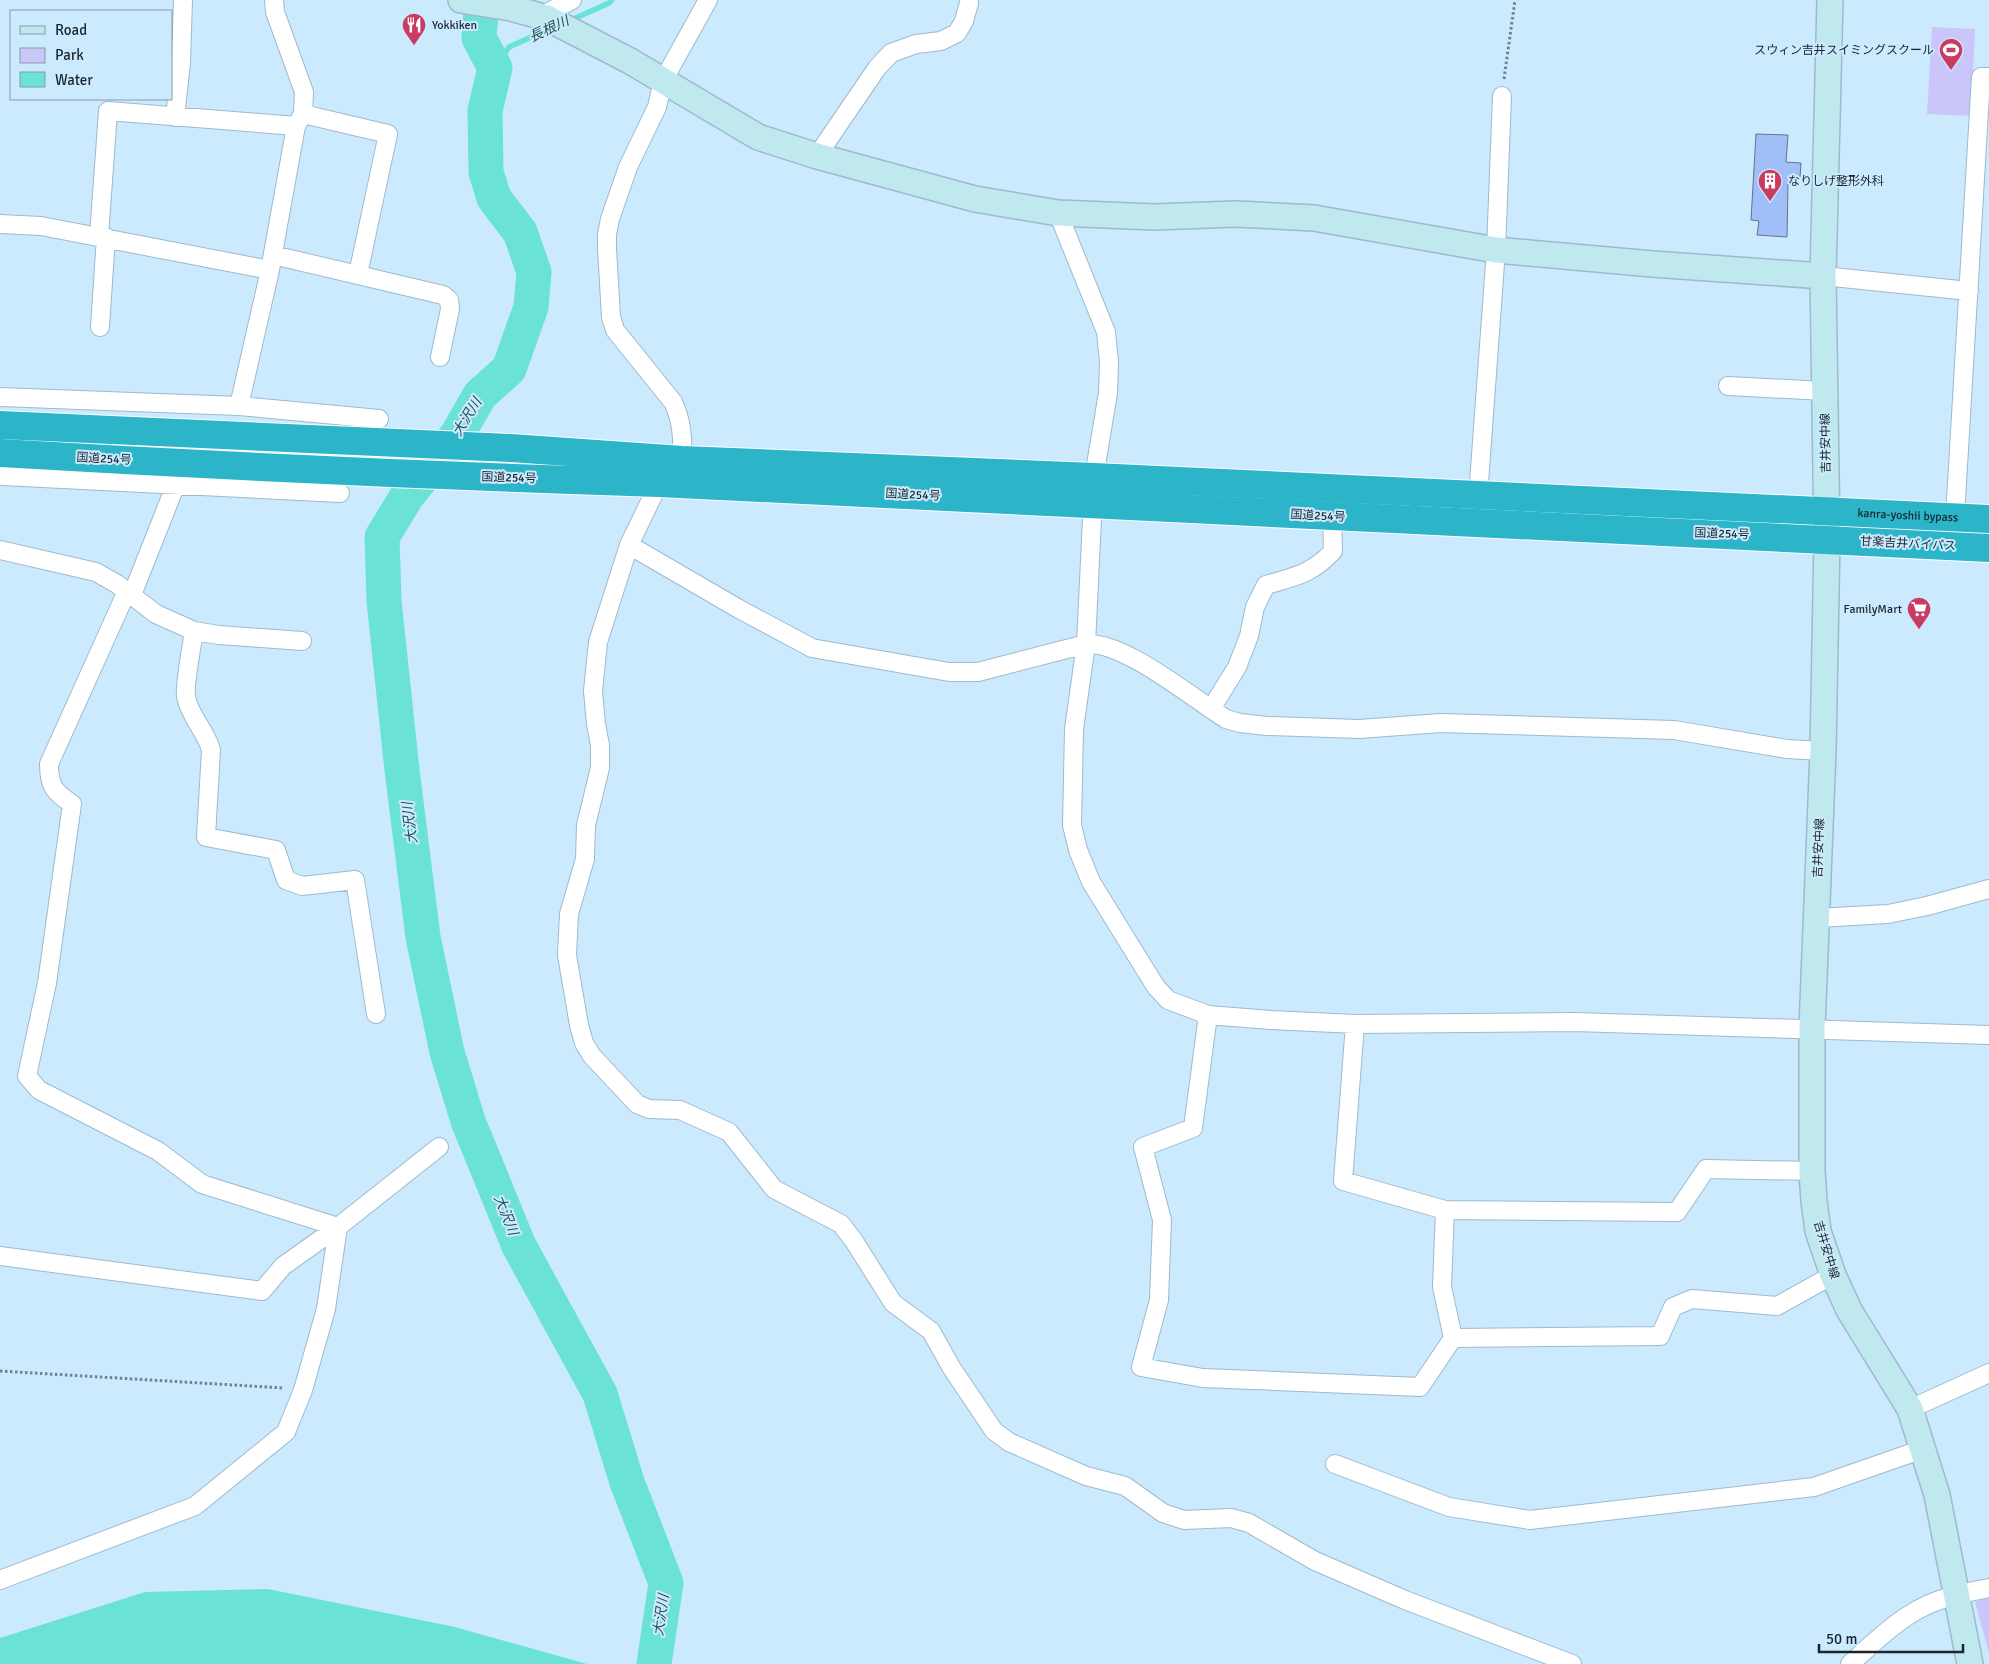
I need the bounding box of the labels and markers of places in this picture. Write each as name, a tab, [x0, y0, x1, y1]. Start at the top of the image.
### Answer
restaurant icon: Yokkiken	[401, 12, 427, 46]
place label: Yokkiken	[432, 18, 477, 33]
sports icon: スウィン吉井スイミングスクール	[1938, 37, 1964, 71]
place label: スウィン吉井スイミングスクール	[1754, 43, 1934, 58]
building icon: なりしげ整形外科	[1757, 168, 1783, 202]
place label: なりしげ整形外科	[1788, 174, 1884, 189]
supermarket icon: FamilyMart	[1906, 596, 1932, 630]
place label: FamilyMart	[1844, 602, 1902, 617]

